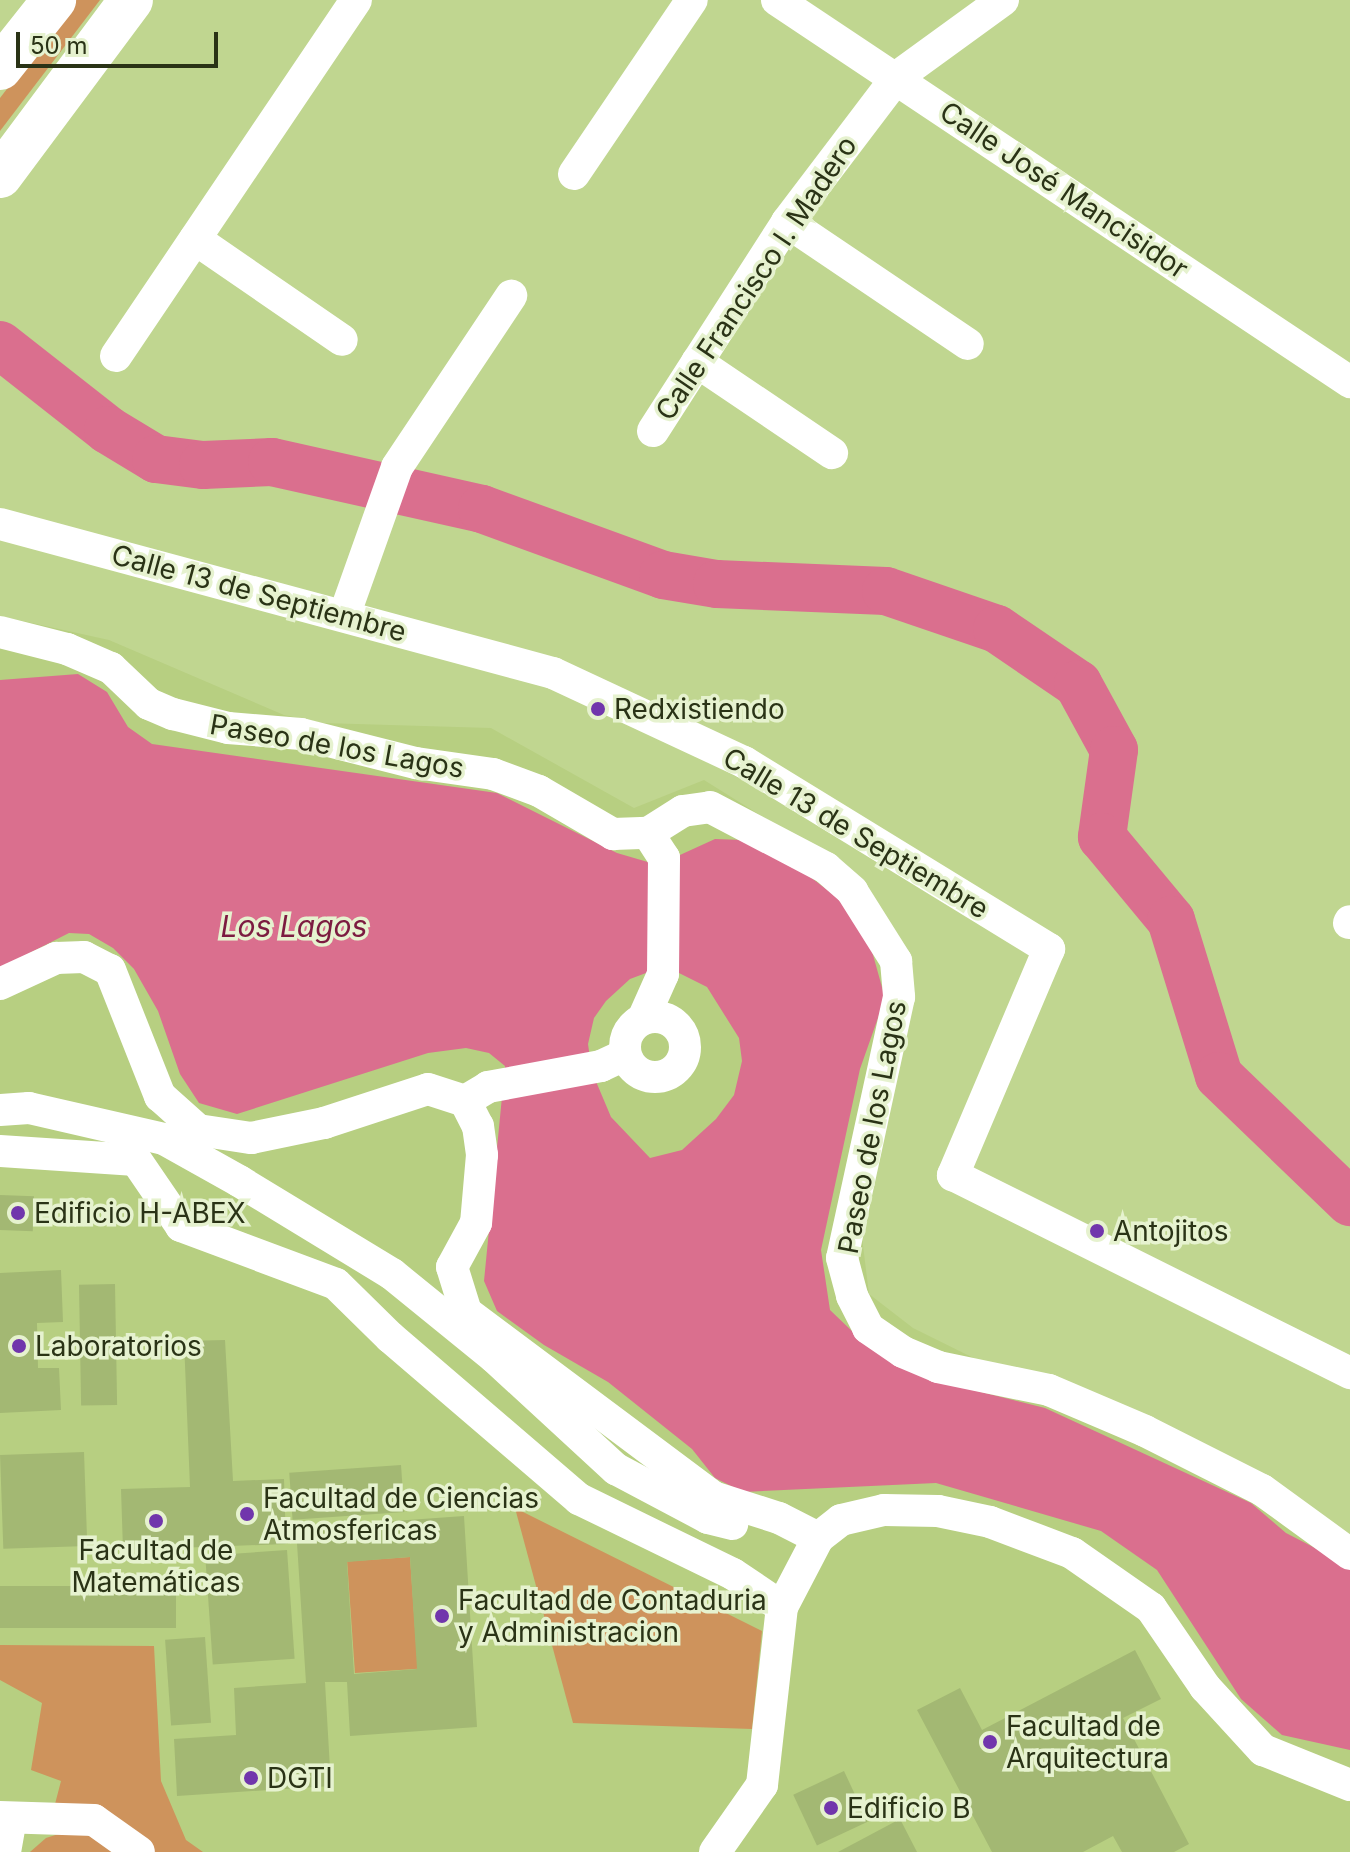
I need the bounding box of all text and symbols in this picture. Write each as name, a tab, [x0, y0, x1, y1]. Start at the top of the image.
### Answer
scale bar	[20, 16, 222, 66]
text: 50 m	[30, 31, 88, 60]
street label: Calle José Mancisidor	[934, 94, 1194, 286]
street label: Calle Francisco I. Madero	[648, 130, 864, 426]
street label: Calle 13 de Septiembre	[108, 537, 410, 649]
place label: Redxistiendo	[614, 692, 785, 726]
marker: Redxistiendo	[589, 700, 607, 718]
street label: Paseo de los Lagos	[207, 707, 467, 785]
street label: Calle 13 de Septiembre	[717, 740, 995, 926]
water label: Los Lagos	[221, 908, 367, 944]
street label: Paseo de los Lagos	[831, 998, 913, 1256]
place label: Edificio H-ABEX	[34, 1196, 246, 1230]
marker: Edificio H-ABEX	[9, 1204, 27, 1222]
place label: Antojitos	[1113, 1214, 1229, 1248]
marker: Antojitos	[1088, 1222, 1106, 1240]
place label: Laboratorios	[35, 1329, 202, 1363]
marker: Laboratorios	[10, 1337, 28, 1355]
place label: Facultad de Ciencias Atmosfericas	[263, 1481, 539, 1547]
marker: Facultad de Ciencias Atmosfericas	[238, 1505, 256, 1523]
marker: Facultad de Matemáticas	[147, 1512, 165, 1530]
place label: Facultad de Matemáticas	[71, 1533, 241, 1599]
place label: Facultad de Contaduria y Administracion	[458, 1583, 767, 1649]
marker: Facultad de Contaduria y Administracion	[433, 1607, 451, 1625]
place label: Facultad de Arquitectura	[1006, 1709, 1169, 1775]
marker: Facultad de Arquitectura	[981, 1733, 999, 1751]
place label: DGTI	[267, 1761, 333, 1795]
marker: DGTI	[242, 1769, 260, 1787]
place label: Edificio B	[847, 1791, 971, 1825]
marker: Edificio B	[822, 1799, 840, 1817]

